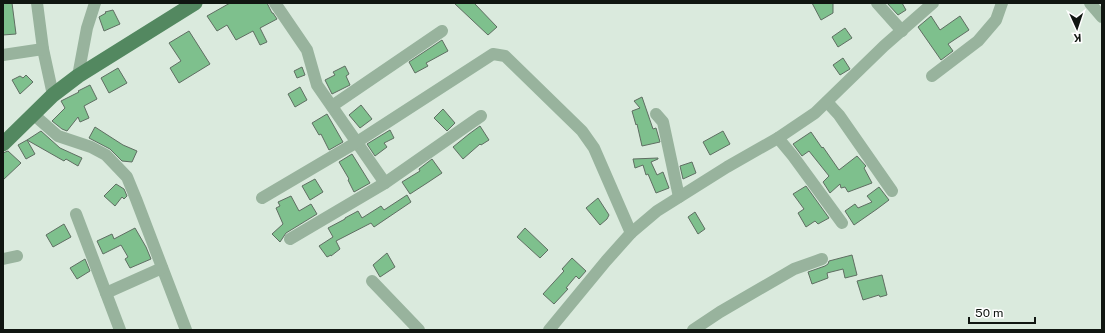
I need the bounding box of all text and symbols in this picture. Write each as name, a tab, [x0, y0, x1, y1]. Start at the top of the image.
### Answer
north arrow	[1057, 8, 1097, 48]
text: K	[1073, 32, 1082, 44]
scale bar	[969, 299, 1035, 325]
text: 50 m	[975, 306, 1003, 320]

